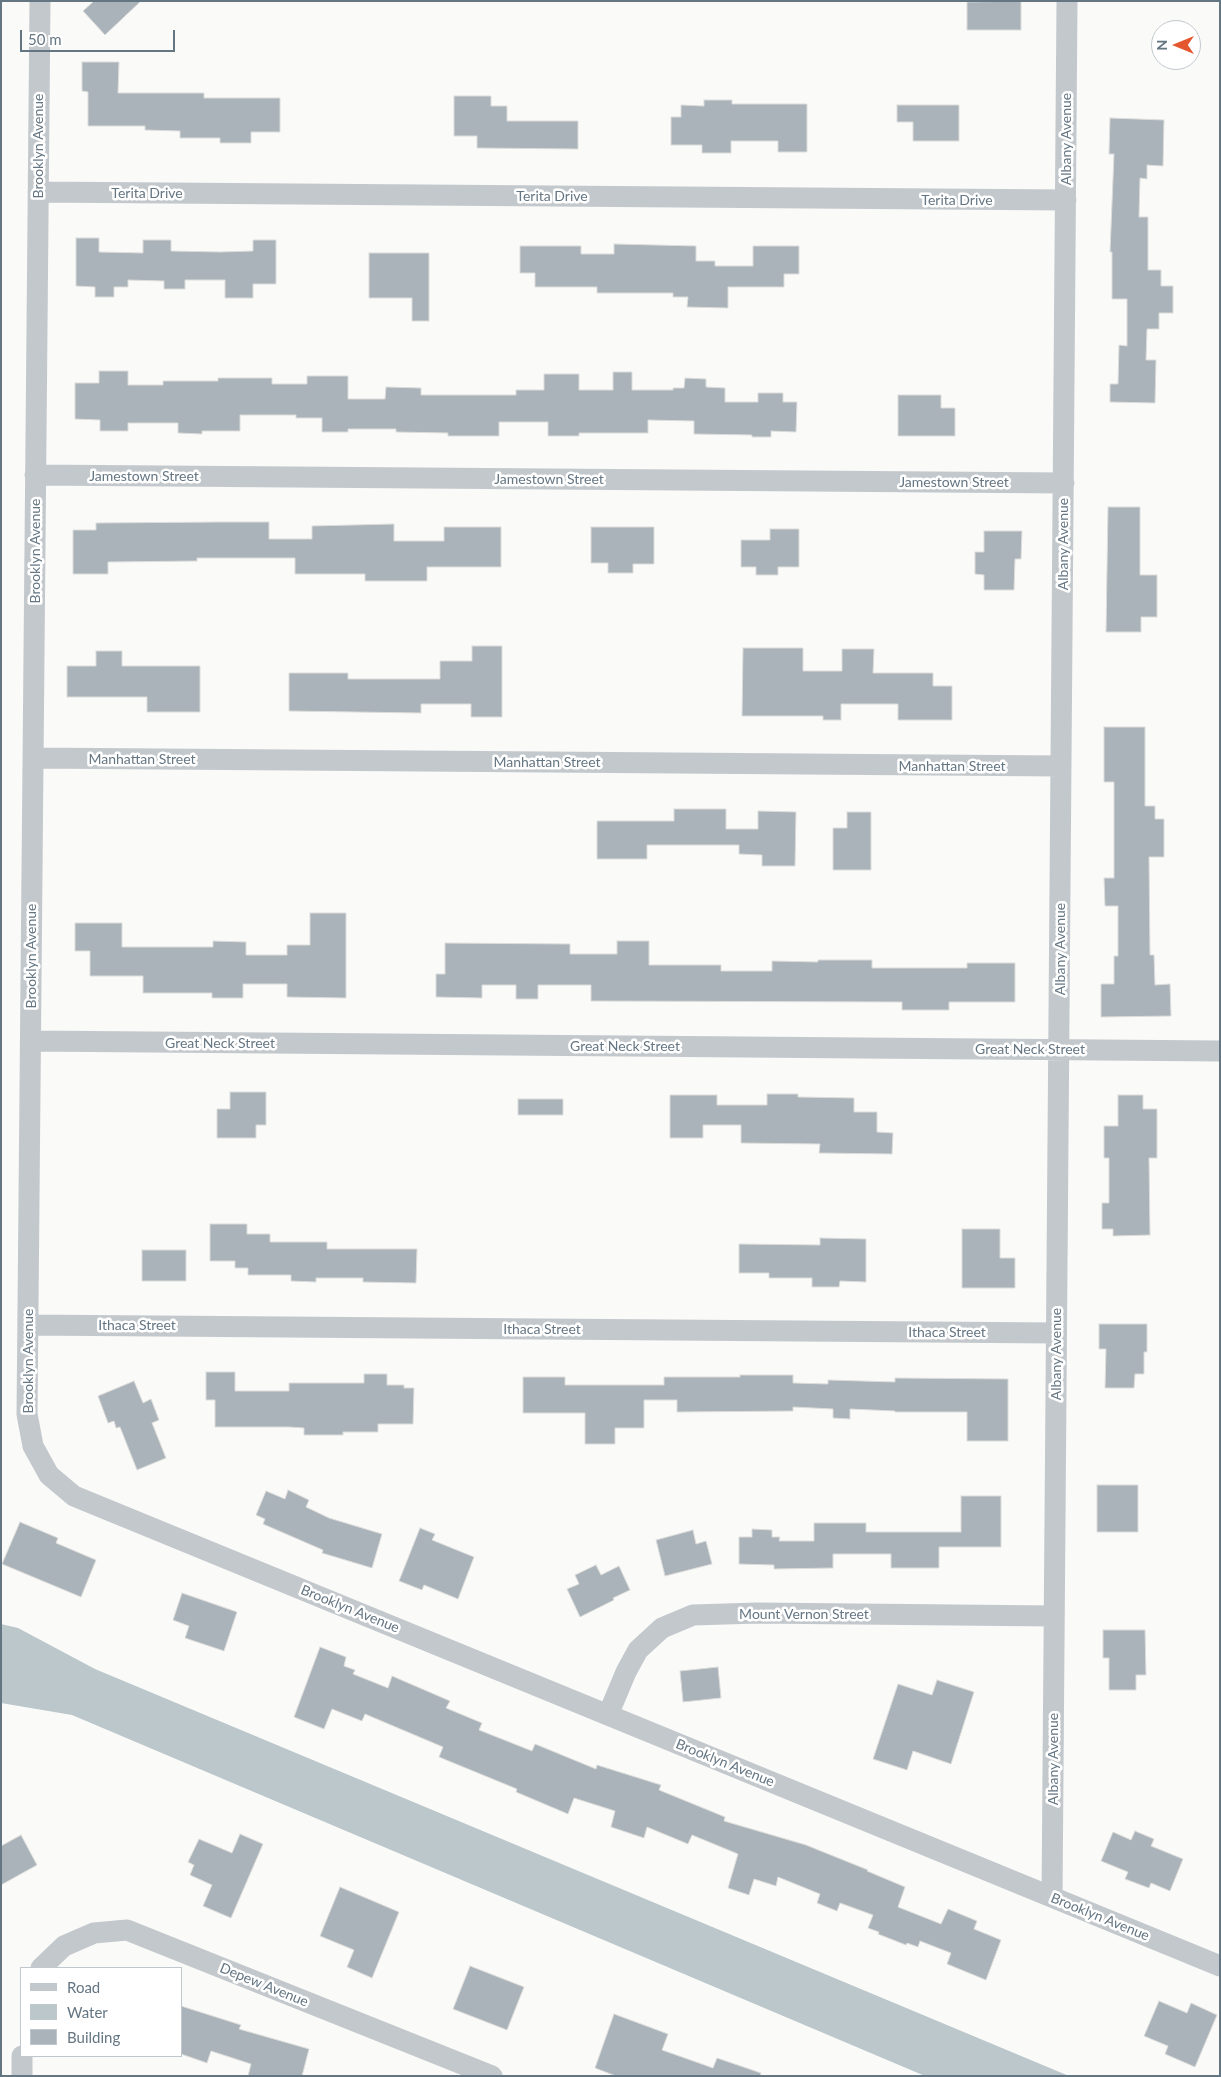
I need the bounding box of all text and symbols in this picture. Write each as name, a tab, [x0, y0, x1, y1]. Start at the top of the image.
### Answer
scale bar	[22, 20, 178, 52]
north arrow	[1151, 20, 1201, 70]
text: 50 m	[28, 30, 62, 48]
text: N	[1153, 40, 1170, 50]
street label: Albany Avenue	[1058, 93, 1074, 185]
street label: Brooklyn Avenue	[30, 94, 46, 198]
street label: Terita Drive	[111, 185, 183, 201]
street label: Terita Drive	[516, 188, 588, 204]
street label: Terita Drive	[921, 192, 993, 208]
street label: Jamestown Street	[89, 468, 199, 484]
street label: Jamestown Street	[494, 471, 604, 487]
street label: Jamestown Street	[899, 474, 1009, 490]
street label: Albany Avenue	[1055, 498, 1071, 590]
street label: Brooklyn Avenue	[27, 499, 43, 603]
street label: Manhattan Street	[88, 751, 196, 767]
street label: Manhattan Street	[493, 754, 601, 770]
street label: Manhattan Street	[898, 758, 1006, 774]
street label: Albany Avenue	[1052, 903, 1068, 995]
street label: Brooklyn Avenue	[23, 904, 39, 1008]
street label: Great Neck Street	[165, 1035, 275, 1051]
street label: Great Neck Street	[570, 1038, 680, 1054]
street label: Great Neck Street	[975, 1041, 1085, 1057]
street label: Albany Avenue	[1048, 1308, 1064, 1400]
street label: Brooklyn Avenue	[20, 1309, 36, 1413]
street label: Ithaca Street	[98, 1317, 176, 1333]
street label: Ithaca Street	[503, 1321, 581, 1337]
street label: Ithaca Street	[908, 1324, 986, 1340]
street label: Brooklyn Avenue	[298, 1582, 402, 1636]
street label: Mount Vernon Street	[739, 1606, 869, 1622]
street label: Albany Avenue	[1045, 1713, 1061, 1805]
street label: Brooklyn Avenue	[673, 1736, 777, 1790]
street label: Brooklyn Avenue	[1048, 1890, 1152, 1944]
street label: Depew Avenue	[217, 1960, 311, 2010]
legend	[20, 1967, 182, 2057]
text: Road	[67, 1978, 100, 1996]
text: Water	[67, 2003, 108, 2021]
text: Building	[67, 2028, 120, 2046]

